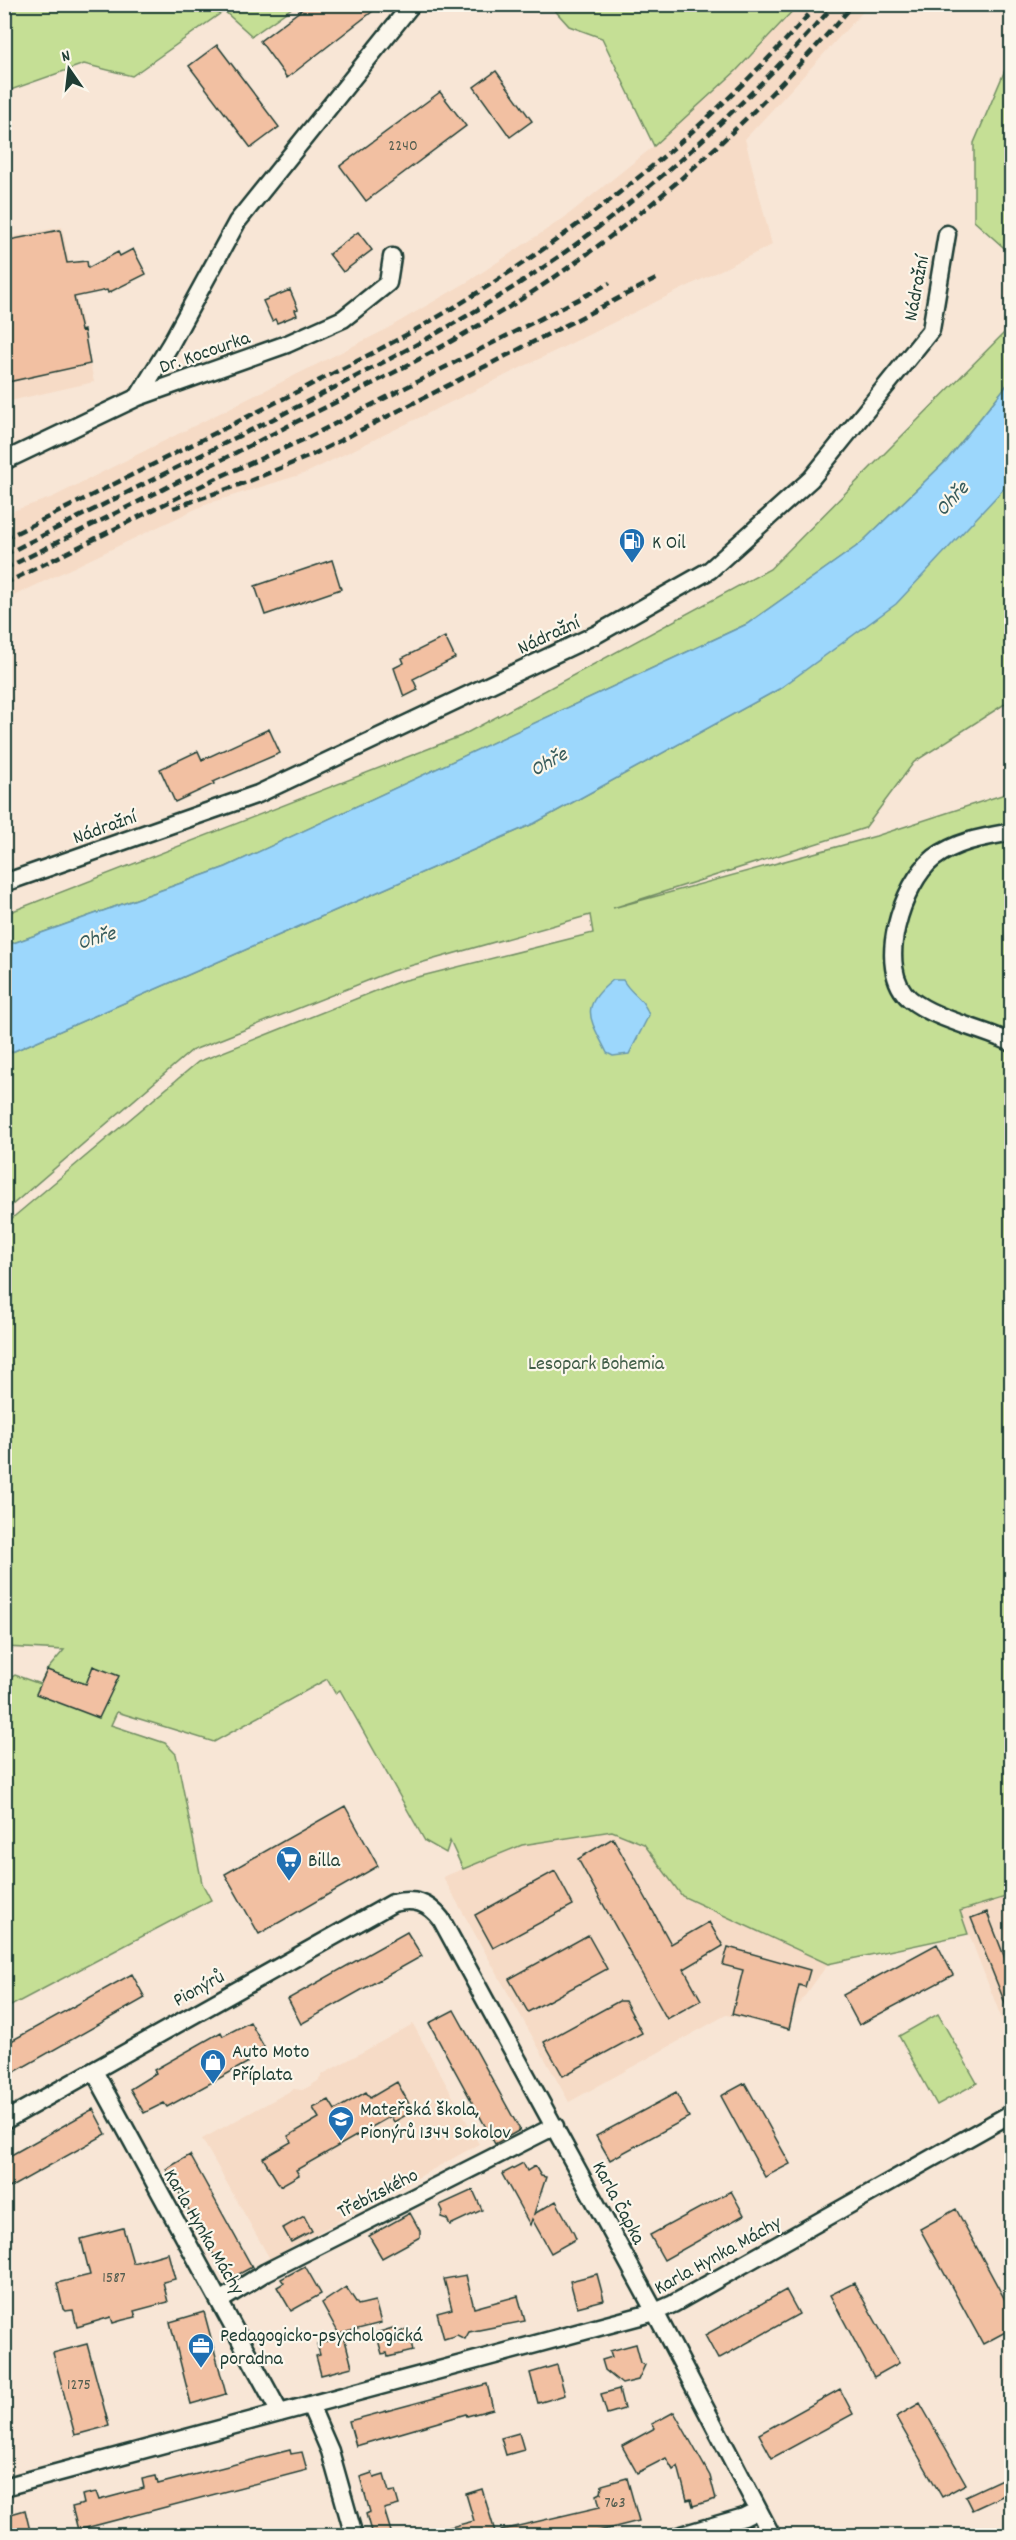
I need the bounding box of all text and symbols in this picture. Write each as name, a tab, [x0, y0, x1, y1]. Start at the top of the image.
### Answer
north arrow	[39, 39, 99, 99]
text: N	[59, 45, 73, 69]
house number: 2240	[388, 135, 418, 158]
street label: Nádražní	[898, 252, 938, 324]
street label: Dr. Kocourka	[156, 325, 255, 382]
water label: Ohře	[929, 474, 979, 524]
fuel station icon: K Oil	[617, 526, 647, 564]
place label: K Oil	[652, 530, 686, 558]
street label: Nádražní	[513, 610, 586, 663]
water label: Ohře	[525, 740, 575, 786]
street label: Nádražní	[69, 804, 142, 853]
water label: Ohře	[74, 919, 121, 960]
park label: Lesopark Bohemia	[528, 1351, 665, 1379]
supermarket icon: Billa	[274, 1844, 304, 1882]
place label: Billa	[308, 1848, 341, 1876]
street label: Pionýrů	[169, 1964, 230, 2015]
place label: Auto Moto Příplata	[232, 2039, 309, 2090]
shop icon: Auto Moto Příplata	[198, 2047, 228, 2085]
place label: Mateřská škola, Pionýrů 1344 Sokolov	[360, 2097, 512, 2148]
school or university icon: Mateřská škola, Pionýrů 1344 Sokolov	[326, 2104, 356, 2142]
street label: Karla Čapka	[584, 2157, 651, 2251]
street label: Třebízského	[333, 2162, 424, 2227]
street label: Karla Hynka Máchy	[155, 2164, 250, 2302]
street label: Karla Hynka Máchy	[650, 2210, 788, 2303]
house number: 1587	[102, 2267, 126, 2290]
place label: Pedagogicko-psychologická poradna	[220, 2323, 423, 2374]
office icon: Pedagogicko-psychologická poradna	[186, 2331, 216, 2369]
house number: 1275	[67, 2374, 91, 2397]
house number: 763	[604, 2492, 626, 2515]

